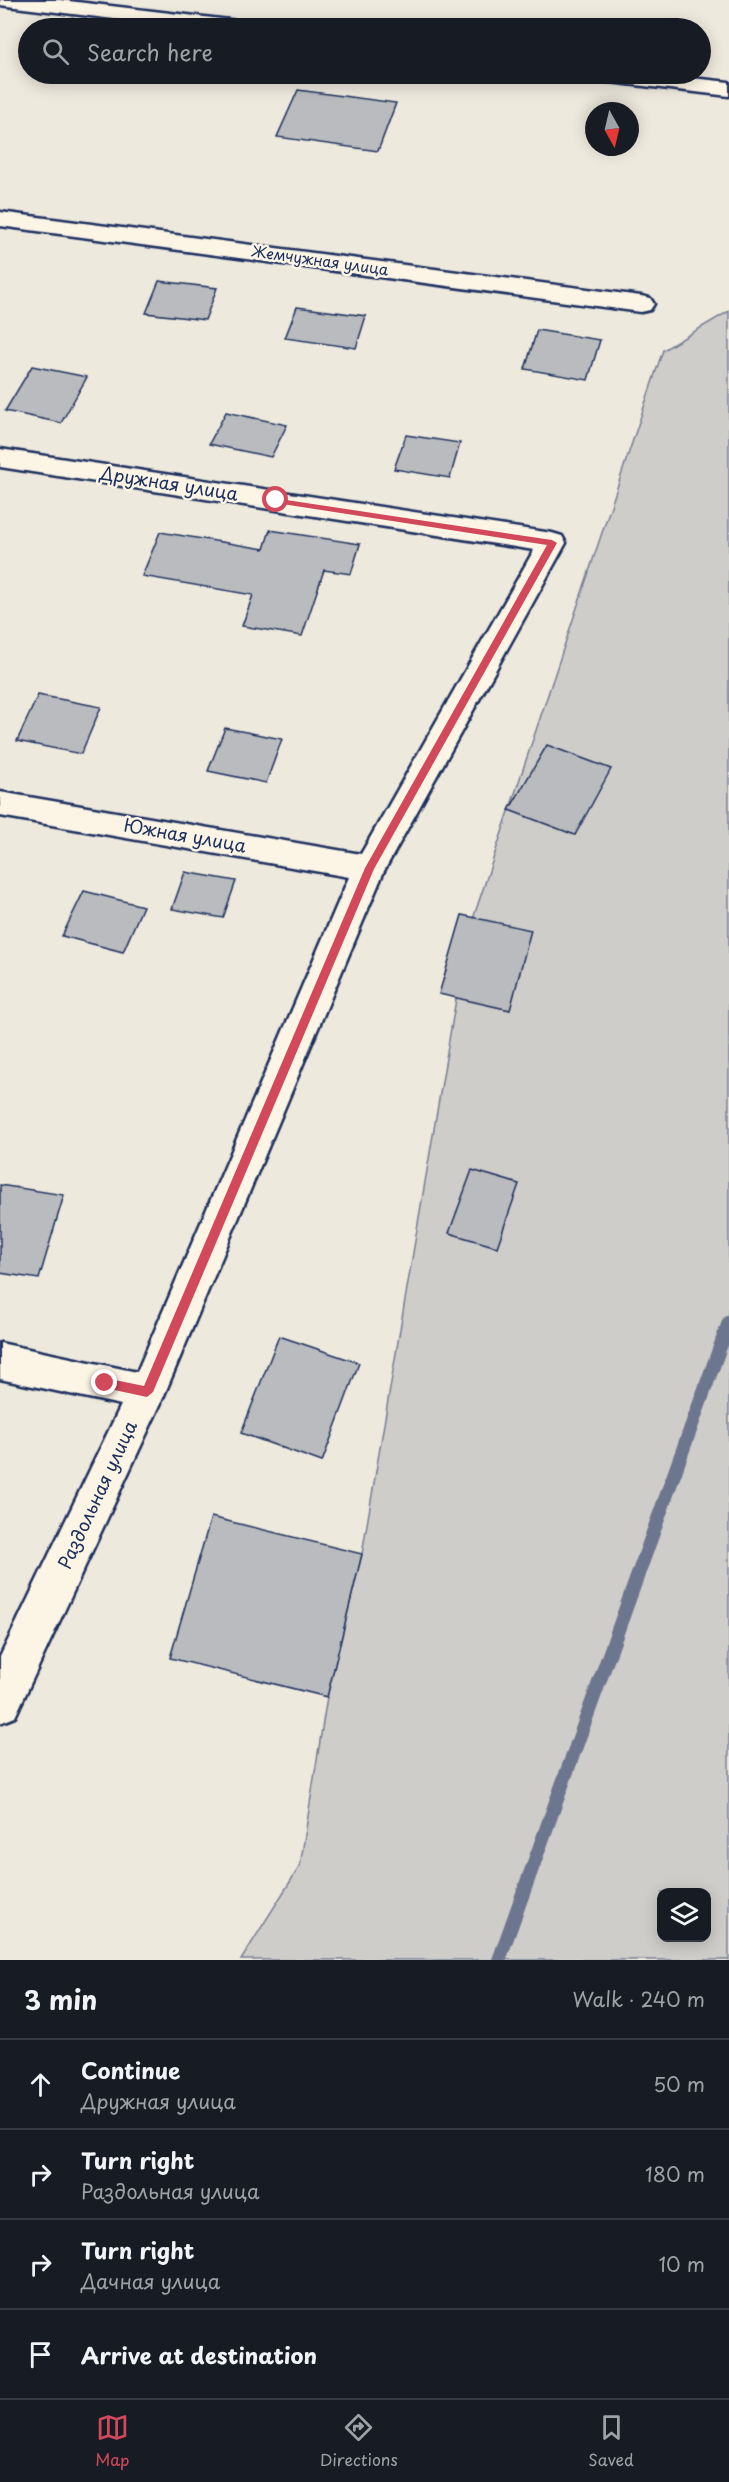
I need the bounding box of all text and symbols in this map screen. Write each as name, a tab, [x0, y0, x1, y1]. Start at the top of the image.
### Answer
search box	[18, 18, 711, 84]
icon: search	[39, 35, 72, 68]
text: Search here	[87, 35, 213, 68]
north arrow	[585, 102, 639, 156]
street label: Жемчужная улица	[250, 239, 391, 281]
street label: Дружная улица	[97, 458, 241, 507]
route start	[262, 486, 288, 512]
street label: Южная улица	[122, 810, 249, 859]
route end	[91, 1369, 117, 1395]
street label: Раздольная улица	[50, 1415, 143, 1573]
map controls	[657, 1888, 711, 1942]
button: layers	[657, 1888, 711, 1942]
text: 3 min	[24, 1980, 97, 2019]
text: Walk · 240 m	[572, 1984, 705, 2014]
text: Continue	[81, 2053, 180, 2086]
icon: ahead	[24, 2068, 57, 2101]
text: 50 m	[653, 2069, 705, 2099]
text: Дружная улица	[81, 2086, 236, 2116]
text: Turn right	[81, 2143, 194, 2176]
icon: right	[24, 2158, 57, 2191]
text: 180 m	[645, 2159, 705, 2189]
text: Раздольная улица	[81, 2176, 260, 2206]
text: Turn right	[81, 2233, 194, 2266]
icon: right	[24, 2248, 57, 2281]
text: 10 m	[658, 2249, 705, 2279]
text: Дачная улица	[81, 2266, 220, 2296]
icon: arrive	[24, 2338, 57, 2371]
text: Arrive at destination	[81, 2338, 317, 2371]
tab: Map	[95, 2411, 129, 2471]
tab: Directions	[320, 2411, 398, 2471]
tab: Saved	[588, 2411, 634, 2471]

